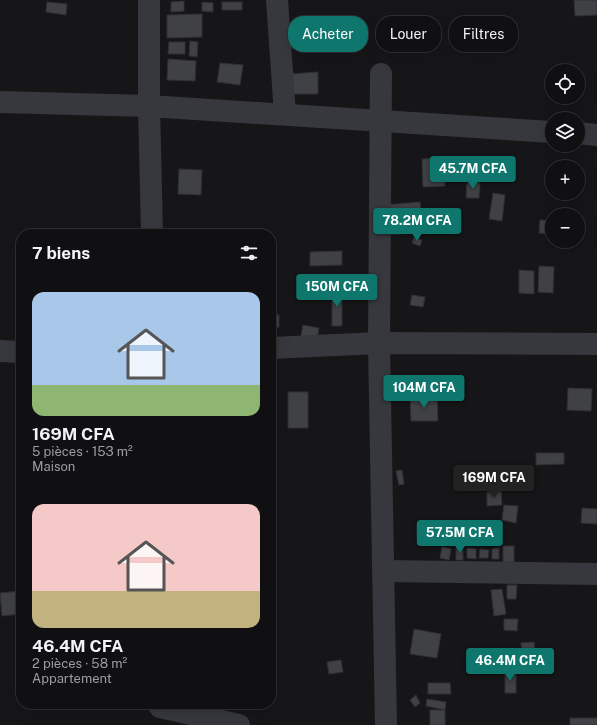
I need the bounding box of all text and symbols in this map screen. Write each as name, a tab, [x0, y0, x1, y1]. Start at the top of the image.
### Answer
chip: Acheter	[288, 16, 368, 52]
chip: Louer	[376, 16, 441, 52]
chip: Filtres	[449, 16, 518, 52]
map controls	[545, 64, 585, 248]
button: locate	[545, 64, 585, 104]
button: layers	[545, 112, 585, 152]
pin: 45.7M CFA	[427, 156, 519, 190]
button: +	[545, 160, 585, 200]
text: 45.7M CFA	[439, 161, 507, 176]
pin: 78.2M CFA	[371, 208, 463, 242]
button: −	[545, 208, 585, 248]
text: 78.2M CFA	[382, 213, 452, 228]
icon: filters	[238, 242, 260, 264]
text: 7 biens	[32, 243, 90, 263]
pin: 150M CFA	[296, 274, 378, 308]
text: 150M CFA	[305, 279, 369, 294]
icon: home	[110, 318, 182, 390]
pin: 104M CFA	[383, 375, 465, 409]
text: 104M CFA	[392, 380, 456, 395]
text: 169M CFA	[32, 424, 115, 444]
text: 5 pièces · 153 m²	[32, 444, 133, 459]
text: Maison	[32, 459, 75, 474]
pin: 169M CFA	[453, 465, 535, 499]
text: 169M CFA	[462, 470, 526, 485]
pin: 57.5M CFA	[414, 520, 506, 554]
text: 57.5M CFA	[426, 525, 494, 540]
icon: home	[110, 530, 182, 602]
text: 46.4M CFA	[32, 636, 123, 656]
pin: 46.4M CFA	[464, 648, 556, 682]
text: 46.4M CFA	[475, 653, 545, 668]
text: 2 pièces · 58 m²	[32, 656, 127, 671]
text: Appartement	[32, 671, 112, 686]

